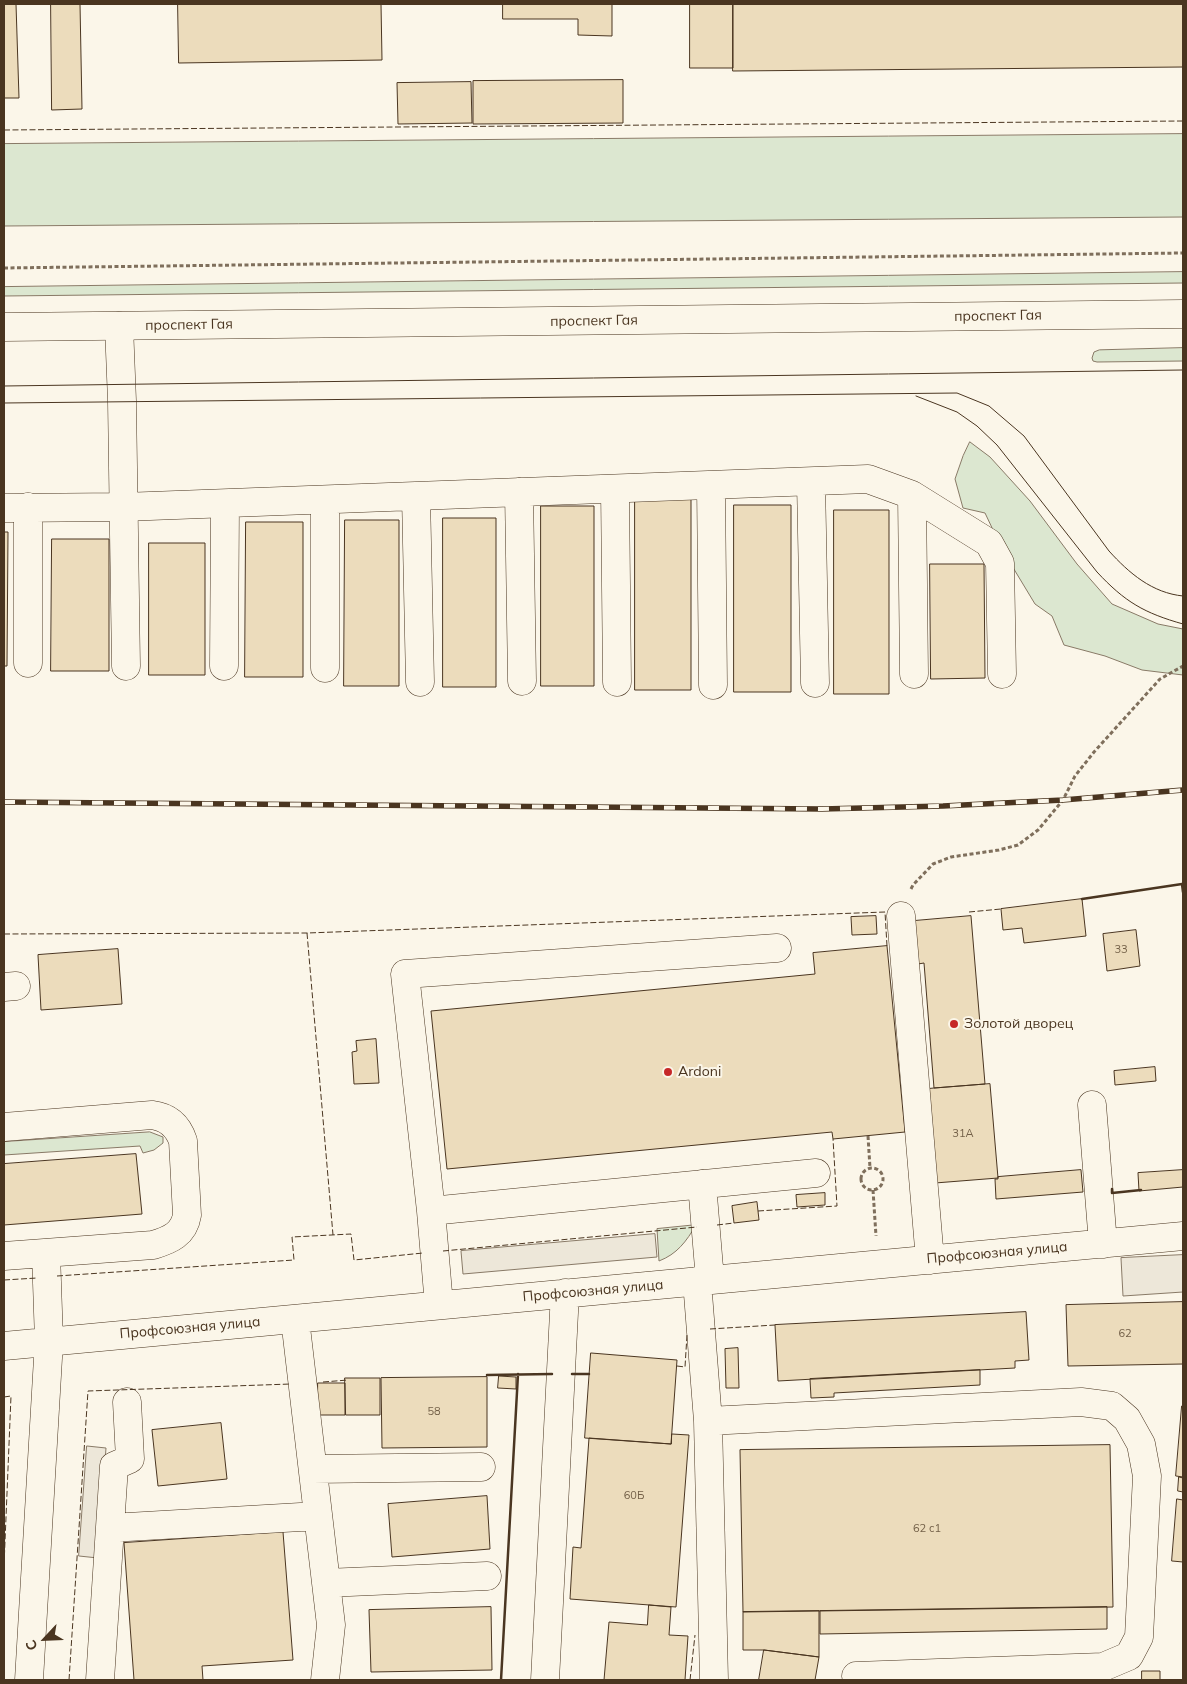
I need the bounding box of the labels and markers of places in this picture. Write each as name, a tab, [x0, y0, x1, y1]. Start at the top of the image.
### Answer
place label: Золотой дворец	[964, 1016, 1073, 1032]
marker: Золотой дворец	[948, 1018, 960, 1030]
place label: Ardoni	[678, 1064, 721, 1080]
marker: Ardoni	[662, 1066, 674, 1078]

